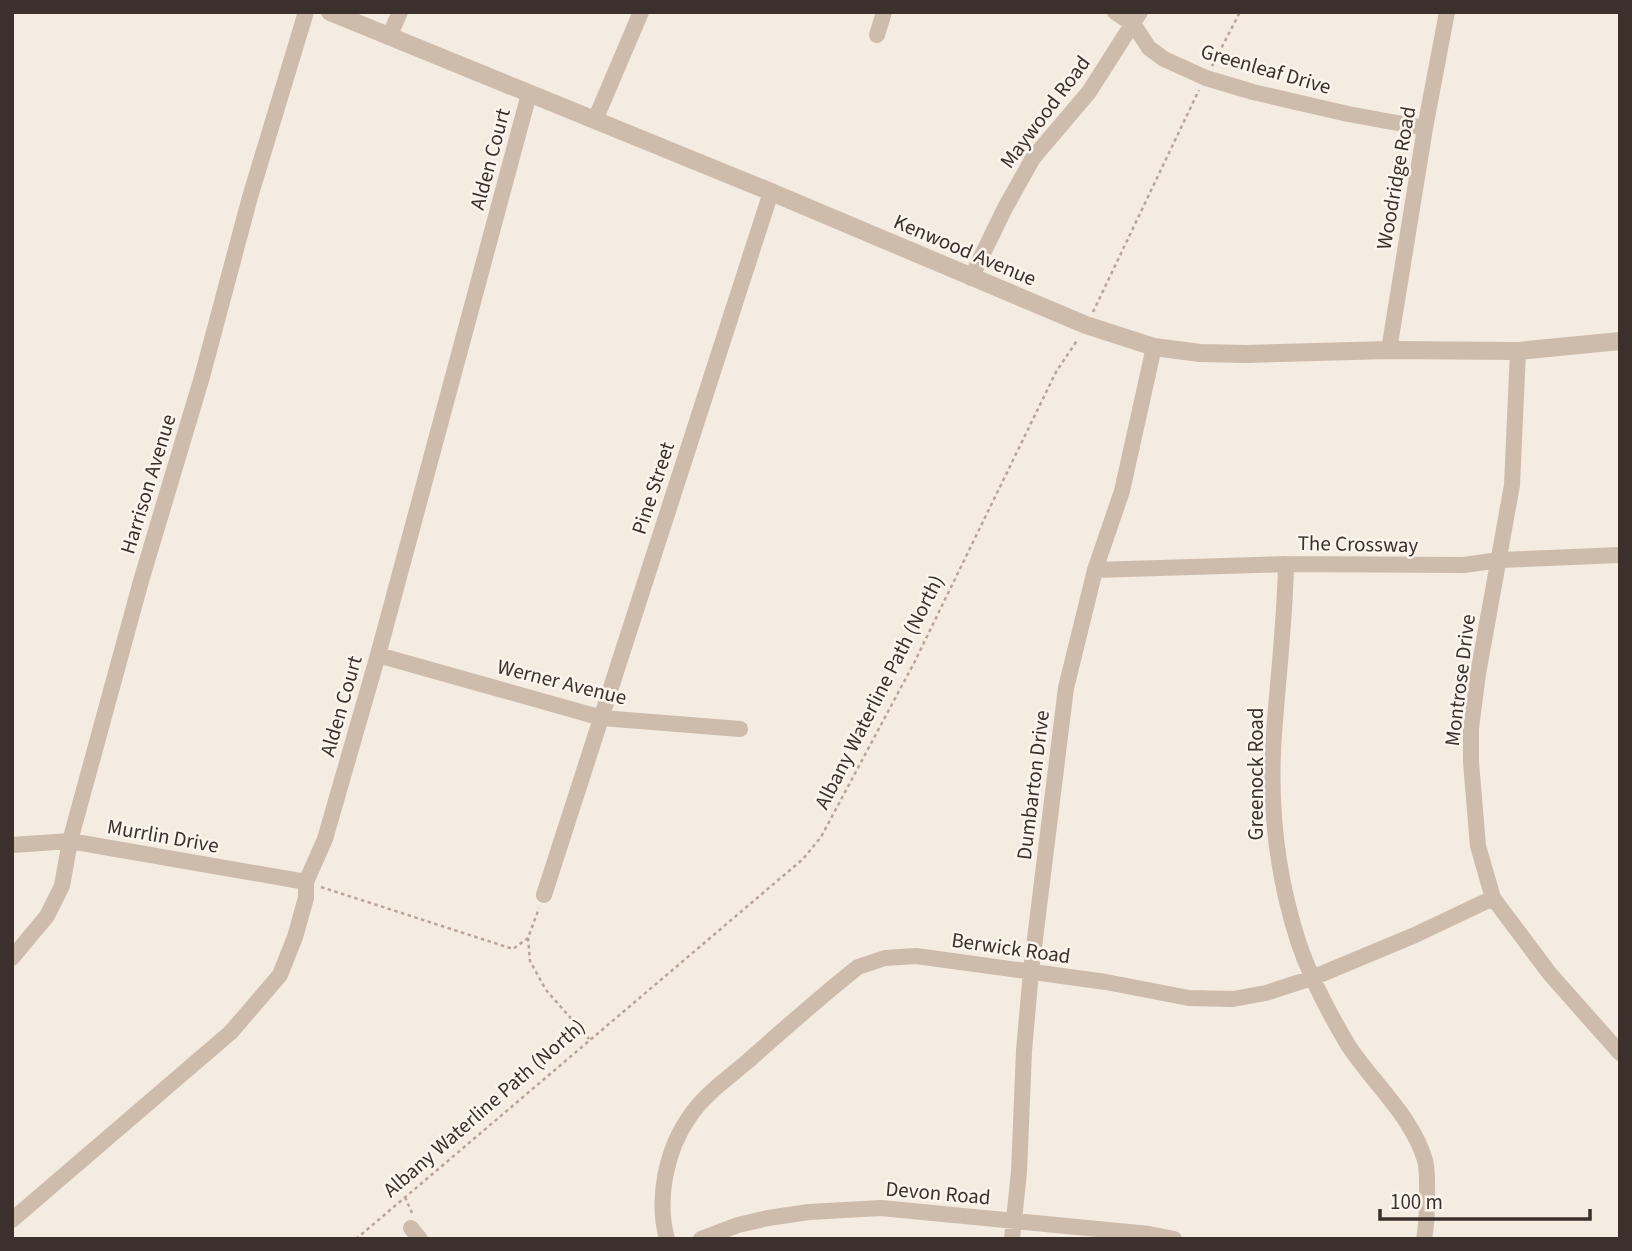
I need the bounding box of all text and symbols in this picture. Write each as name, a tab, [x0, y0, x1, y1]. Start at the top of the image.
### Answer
street label: Greenleaf Drive	[1197, 36, 1335, 102]
street label: Maywood Road	[993, 49, 1097, 175]
street label: Woodridge Road	[1369, 104, 1423, 252]
street label: Alden Court	[462, 105, 518, 213]
street label: Kenwood Avenue	[889, 206, 1041, 294]
street label: Harrison Avenue	[113, 410, 183, 558]
street label: Pine Street	[624, 438, 682, 538]
street label: The Crossway	[1297, 528, 1419, 560]
street label: Albany Waterline Path (North)	[807, 570, 951, 814]
street label: Montrose Drive	[1437, 612, 1483, 748]
street label: Werner Avenue	[494, 651, 630, 713]
street label: Alden Court	[312, 652, 370, 760]
street label: Greenock Road	[1241, 708, 1271, 840]
street label: Dumbarton Drive	[1009, 709, 1057, 861]
street label: Murrlin Drive	[105, 811, 221, 861]
street label: Berwick Road	[950, 925, 1072, 971]
street label: Albany Waterline Path (North)	[376, 1012, 592, 1204]
street label: Devon Road	[884, 1173, 992, 1213]
scale bar	[1380, 1178, 1590, 1222]
text: 100 m	[1390, 1187, 1443, 1217]

